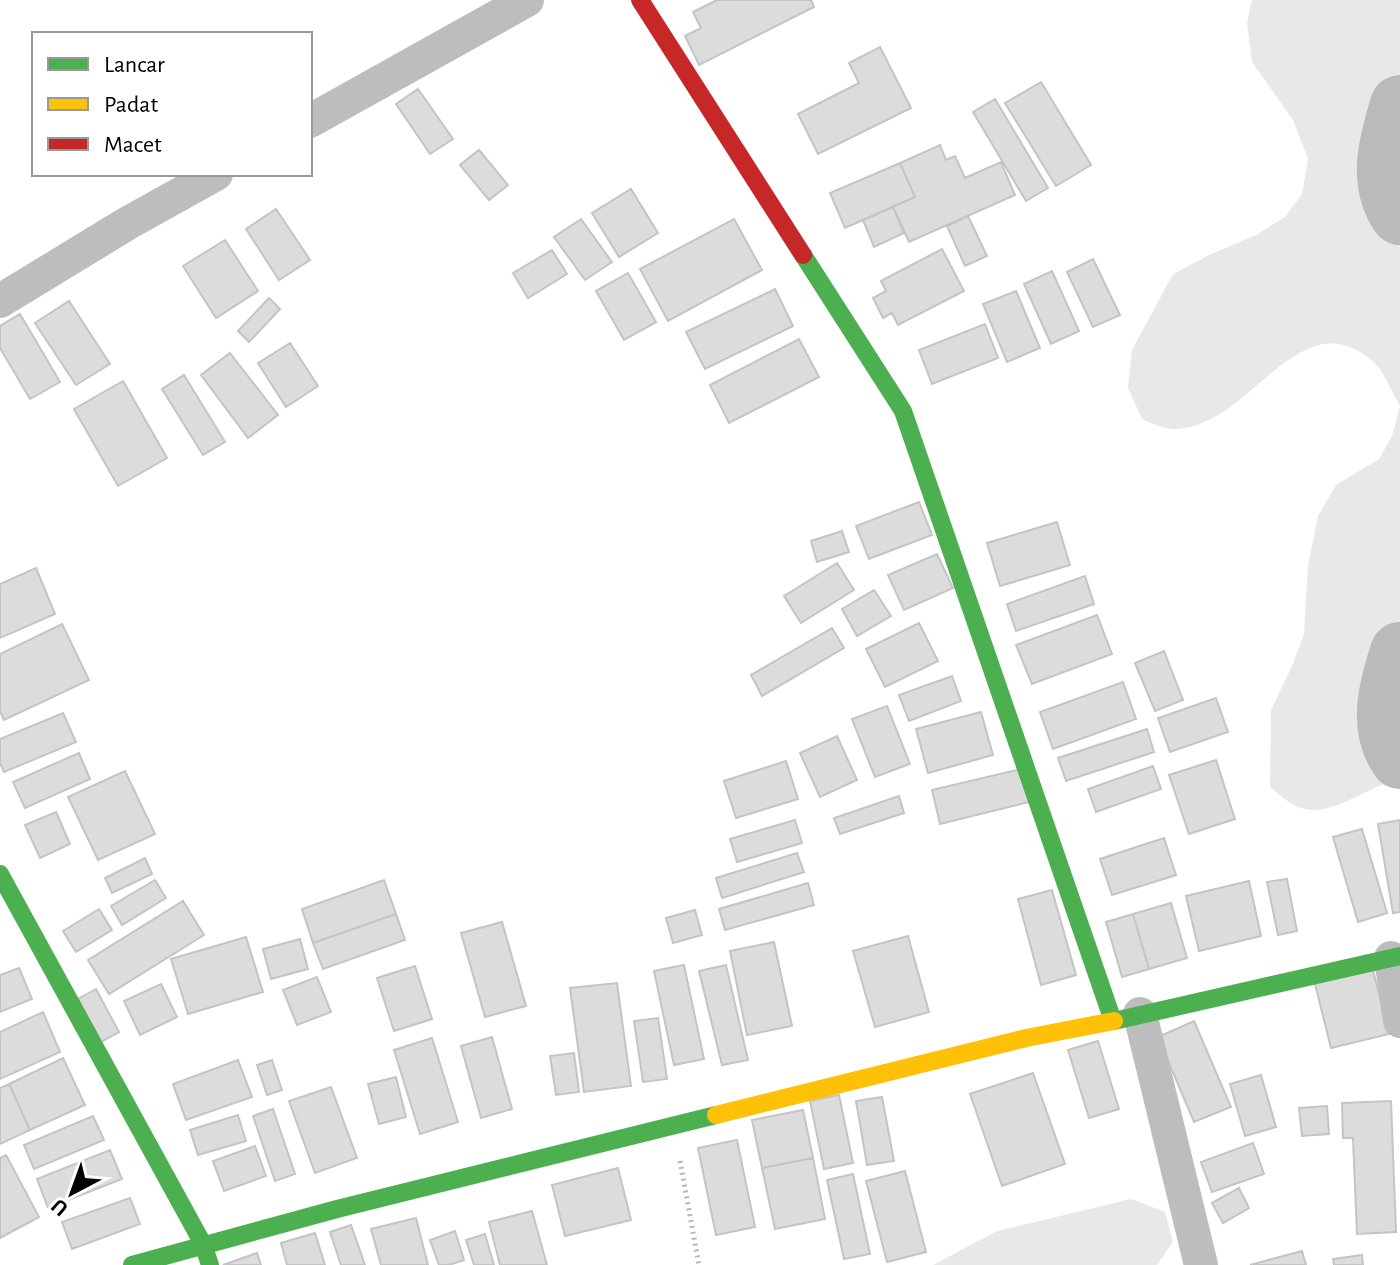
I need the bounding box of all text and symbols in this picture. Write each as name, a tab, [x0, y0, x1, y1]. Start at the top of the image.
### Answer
legend	[32, 32, 312, 176]
text: Lancar	[104, 53, 165, 77]
text: Padat	[104, 93, 158, 117]
text: Macet	[104, 133, 162, 157]
north arrow	[32, 1153, 112, 1233]
text: U	[47, 1194, 72, 1220]

